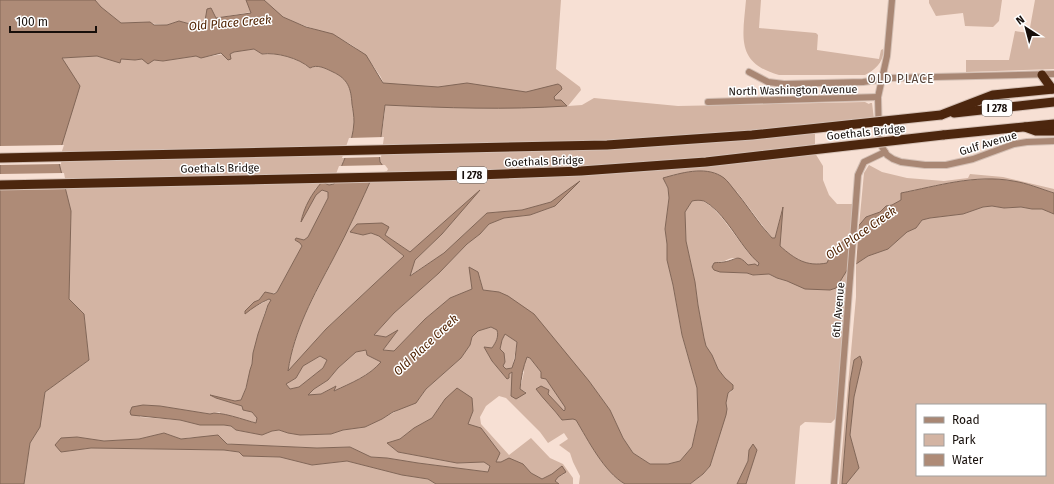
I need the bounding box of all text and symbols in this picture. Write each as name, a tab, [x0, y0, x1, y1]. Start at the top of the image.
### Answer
scale bar	[10, 8, 96, 34]
north arrow	[1006, 8, 1046, 48]
water label: Old Place Creek	[188, 12, 272, 34]
text: N	[1014, 13, 1027, 28]
text: 100 m	[16, 15, 48, 29]
district label: OLD PLACE	[867, 72, 935, 86]
street label: North Washington Avenue	[728, 83, 858, 98]
road number: I 278	[982, 100, 1012, 116]
street label: Goethals Bridge	[826, 122, 906, 143]
street label: Gulf Avenue	[958, 129, 1019, 158]
street label: Goethals Bridge	[504, 154, 584, 169]
street label: Goethals Bridge	[180, 161, 260, 176]
road number: I 278	[457, 167, 487, 183]
water label: Old Place Creek	[823, 203, 899, 263]
street label: 6th Avenue	[830, 282, 847, 338]
water label: Old Place Creek	[391, 311, 461, 378]
legend	[916, 404, 1046, 476]
text: Road	[952, 413, 980, 427]
text: Park	[952, 433, 976, 447]
text: Water	[952, 453, 984, 467]

